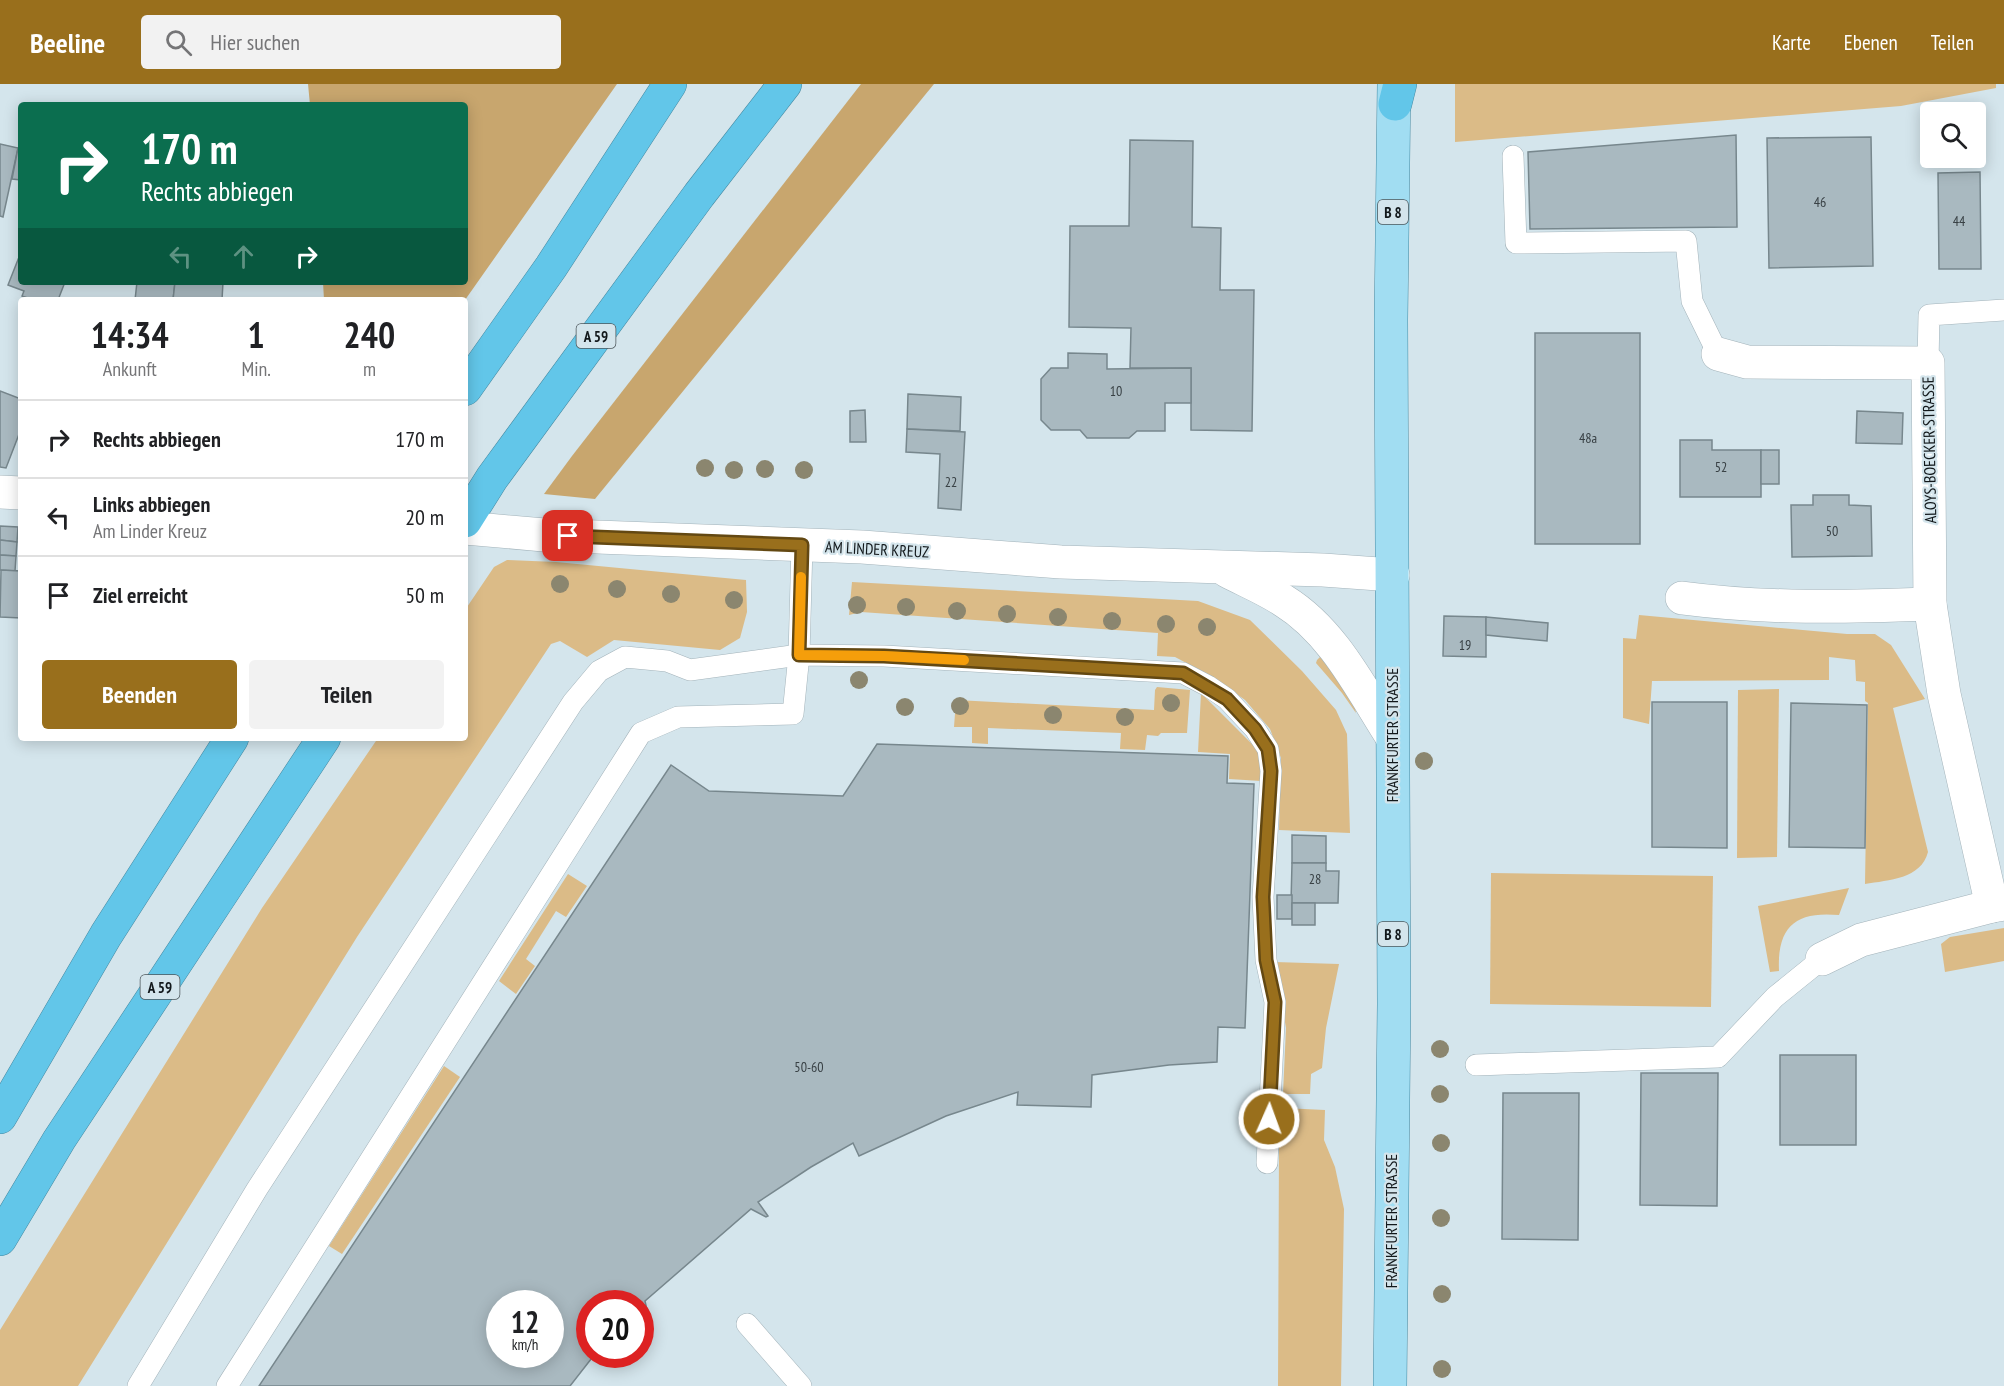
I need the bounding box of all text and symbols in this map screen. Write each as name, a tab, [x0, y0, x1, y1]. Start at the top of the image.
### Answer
search box	[141, 15, 561, 69]
text: Beeline	[30, 24, 105, 61]
icon: search	[162, 26, 195, 59]
text: Hier suchen	[210, 28, 300, 56]
text: Karte	[1772, 29, 1811, 56]
text: Ebenen	[1844, 29, 1898, 56]
text: Teilen	[1931, 29, 1974, 56]
map controls	[1920, 102, 1986, 168]
button: search	[1920, 102, 1986, 168]
text: 170 m	[141, 121, 238, 176]
icon: right	[42, 126, 120, 204]
text: Rechts abbiegen	[141, 174, 293, 208]
house number: 46	[1814, 193, 1826, 211]
road number: B 8	[1378, 200, 1408, 224]
house number: 44	[1953, 212, 1966, 230]
icon: left	[164, 240, 197, 273]
icon: ahead	[227, 240, 260, 273]
icon: right	[290, 240, 323, 273]
text: 14:34	[91, 311, 169, 358]
text: 1	[248, 311, 265, 358]
text: 240	[344, 311, 395, 358]
road number: A 59	[576, 324, 616, 348]
text: Ankunft	[103, 356, 157, 382]
text: Min.	[241, 356, 271, 382]
text: m	[363, 356, 376, 382]
street label: ALOYS-BOECKER-STRASSE	[1918, 376, 1940, 524]
house number: 10	[1110, 382, 1122, 400]
icon: right	[42, 423, 75, 456]
text: Rechts abbiegen	[93, 425, 221, 453]
text: 170 m	[395, 425, 444, 453]
house number: 48a	[1579, 429, 1597, 447]
house number: 52	[1715, 458, 1727, 476]
house number: 22	[945, 473, 957, 491]
text: Links abbiegen	[93, 490, 210, 518]
icon: left	[42, 501, 75, 534]
text: 20 m	[405, 503, 444, 531]
pin	[542, 510, 593, 561]
text: Am Linder Kreuz	[93, 518, 207, 544]
icon: arrive	[551, 519, 584, 552]
house number: 50	[1826, 522, 1838, 540]
street label: AM LINDER KREUZ	[824, 536, 930, 562]
icon: arrive	[42, 579, 75, 612]
text: Ziel erreicht	[93, 581, 188, 609]
text: 50 m	[405, 581, 444, 609]
house number: 19	[1459, 636, 1471, 654]
button: Beenden	[42, 660, 237, 729]
button: Teilen	[249, 660, 444, 729]
street label: FRANKFURTER STRASSE	[1382, 668, 1402, 802]
house number: 28	[1309, 870, 1321, 888]
road number: B 8	[1378, 922, 1408, 946]
road number: A 59	[140, 975, 180, 999]
house number: 50-60	[794, 1058, 824, 1076]
position arrow	[1237, 1087, 1301, 1151]
street label: FRANKFURTER STRASSE	[1381, 1154, 1401, 1288]
speed limit sign: 20	[576, 1290, 654, 1368]
text: 12	[511, 1302, 539, 1341]
text: km/h	[512, 1335, 538, 1354]

